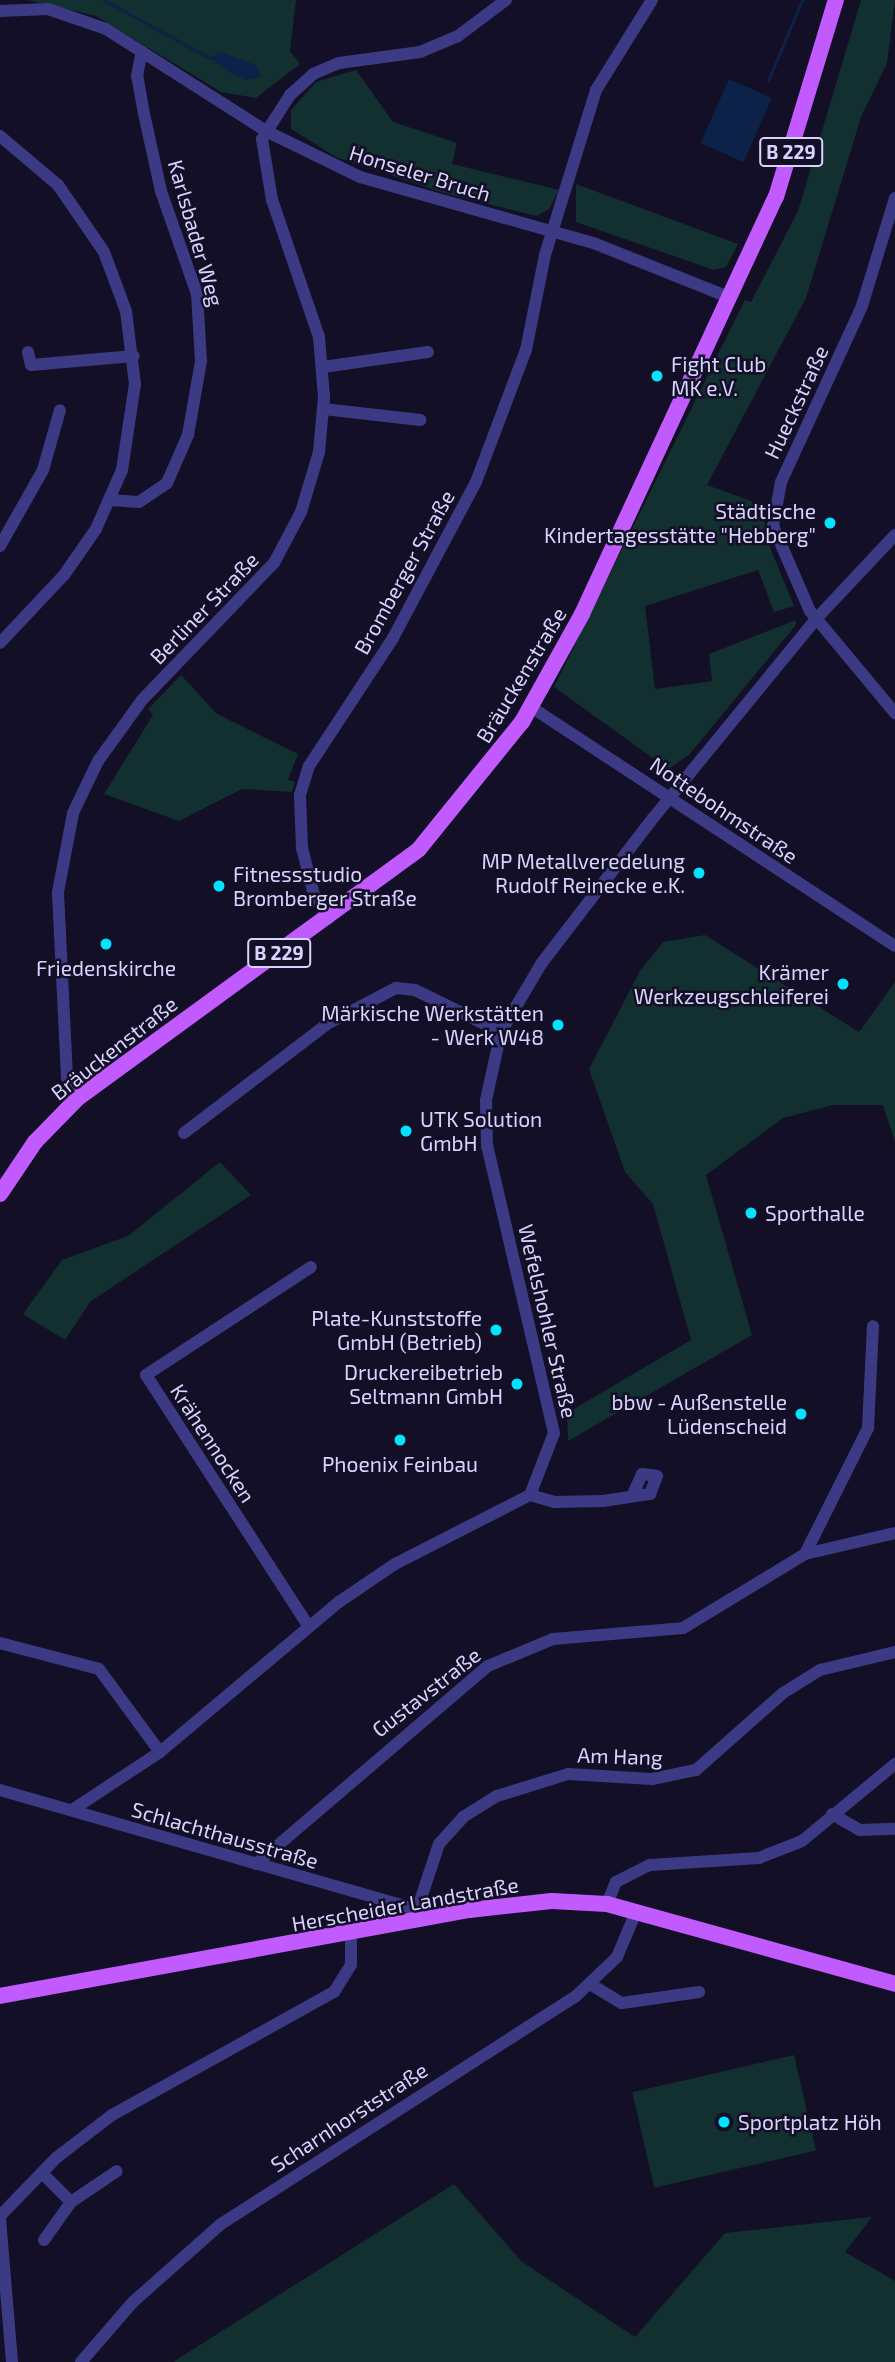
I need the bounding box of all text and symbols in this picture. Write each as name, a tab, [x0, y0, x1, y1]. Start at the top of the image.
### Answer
road number: B 229	[758, 136, 824, 168]
street label: Honseler Bruch	[346, 140, 494, 206]
street label: Karlsbader Weg	[163, 157, 229, 309]
street label: Hueckstraße	[759, 341, 833, 463]
place label: Fight Club MK e.V.	[671, 351, 766, 401]
marker: Fight Club MK e.V.	[649, 368, 665, 384]
street label: Bromberger Straße	[348, 485, 460, 659]
place label: Städtische Kindertagesstätte "Hebberg"	[544, 498, 816, 548]
marker: Städtische Kindertagesstätte "Hebberg"	[822, 515, 838, 531]
street label: Berliner Straße	[144, 547, 264, 669]
street label: Bräuckenstraße	[471, 603, 571, 747]
street label: Nottebohmstraße	[645, 751, 803, 869]
place label: MP Metallveredelung Rudolf Reinecke e.K.	[481, 848, 685, 898]
place label: Fitnessstudio Bromberger Straße	[233, 861, 417, 911]
marker: MP Metallveredelung Rudolf Reinecke e.K.	[691, 865, 707, 881]
marker: Fitnessstudio Bromberger Straße	[211, 878, 227, 894]
marker: Friedenskirche	[98, 936, 114, 952]
road number: B 229	[246, 937, 312, 968]
place label: Friedenskirche	[36, 955, 176, 981]
place label: Krämer Werkzeugschleiferei	[634, 959, 829, 1009]
marker: Krämer Werkzeugschleiferei	[835, 976, 851, 992]
street label: Bräuckenstraße	[46, 991, 182, 1105]
place label: Märkische Werkstätten - Werk W48	[321, 1000, 544, 1050]
marker: Märkische Werkstätten - Werk W48	[550, 1017, 566, 1033]
place label: UTK Solution GmbH	[420, 1106, 543, 1156]
marker: UTK Solution GmbH	[398, 1123, 414, 1139]
place label: Sporthalle	[765, 1200, 865, 1226]
marker: Sporthalle	[743, 1205, 759, 1221]
street label: Wefelshohler Straße	[513, 1221, 583, 1421]
place label: Plate-Kunststoffe GmbH (Betrieb)	[311, 1305, 482, 1355]
marker: Plate-Kunststoffe GmbH (Betrieb)	[488, 1322, 504, 1338]
place label: Druckereibetrieb Seltmann GmbH	[344, 1359, 503, 1409]
marker: Druckereibetrieb Seltmann GmbH	[509, 1376, 525, 1392]
street label: Krähennocken	[165, 1379, 261, 1507]
place label: bbw - Außenstelle Lüdenscheid	[611, 1389, 787, 1439]
marker: bbw - Außenstelle Lüdenscheid	[793, 1406, 809, 1422]
marker: Phoenix Feinbau	[392, 1432, 408, 1448]
place label: Phoenix Feinbau	[322, 1451, 478, 1477]
street label: Gustavstraße	[367, 1642, 485, 1742]
street label: Am Hang	[577, 1742, 663, 1770]
street label: Schlachthausstraße	[129, 1796, 321, 1874]
street label: Herscheider Landstraße	[289, 1872, 521, 1936]
street label: Scharnhorststraße	[266, 2057, 432, 2177]
place label: Sportplatz Höh	[738, 2109, 882, 2135]
marker: Sportplatz Höh	[716, 2114, 732, 2130]

